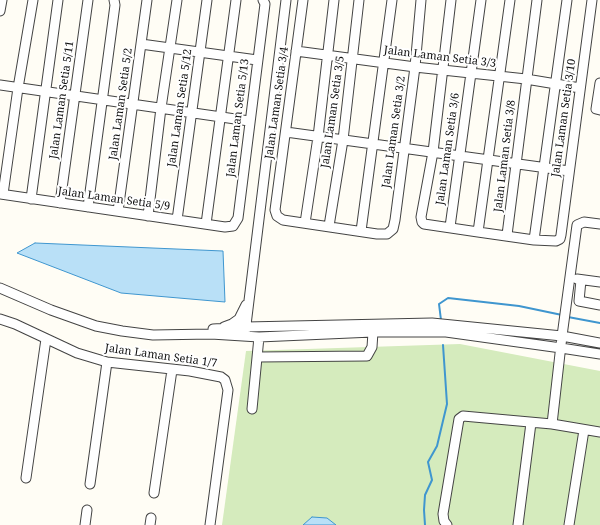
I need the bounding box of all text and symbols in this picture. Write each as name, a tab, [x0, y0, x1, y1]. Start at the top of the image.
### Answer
street label: Jalan Laman Setia 5/11	[47, 40, 77, 160]
street label: Jalan Laman Setia 3/3	[383, 44, 497, 70]
street label: Jalan Laman Setia 3/4	[263, 46, 291, 160]
street label: Jalan Laman Setia 5/2	[107, 47, 135, 161]
street label: Jalan Laman Setia 5/12	[165, 48, 195, 168]
street label: Jalan Laman Setia 3/5	[319, 55, 347, 169]
street label: Jalan Laman Setia 5/13	[224, 58, 252, 178]
street label: Jalan Laman Setia 3/10	[549, 58, 579, 178]
street label: Jalan Laman Setia 3/2	[380, 75, 408, 189]
street label: Jalan Laman Setia 3/6	[434, 92, 462, 206]
street label: Jalan Laman Setia 3/8	[492, 99, 518, 213]
street label: Jalan Laman Setia 5/9	[57, 185, 171, 213]
street label: Jalan Laman Setia 1/7	[104, 342, 218, 370]

